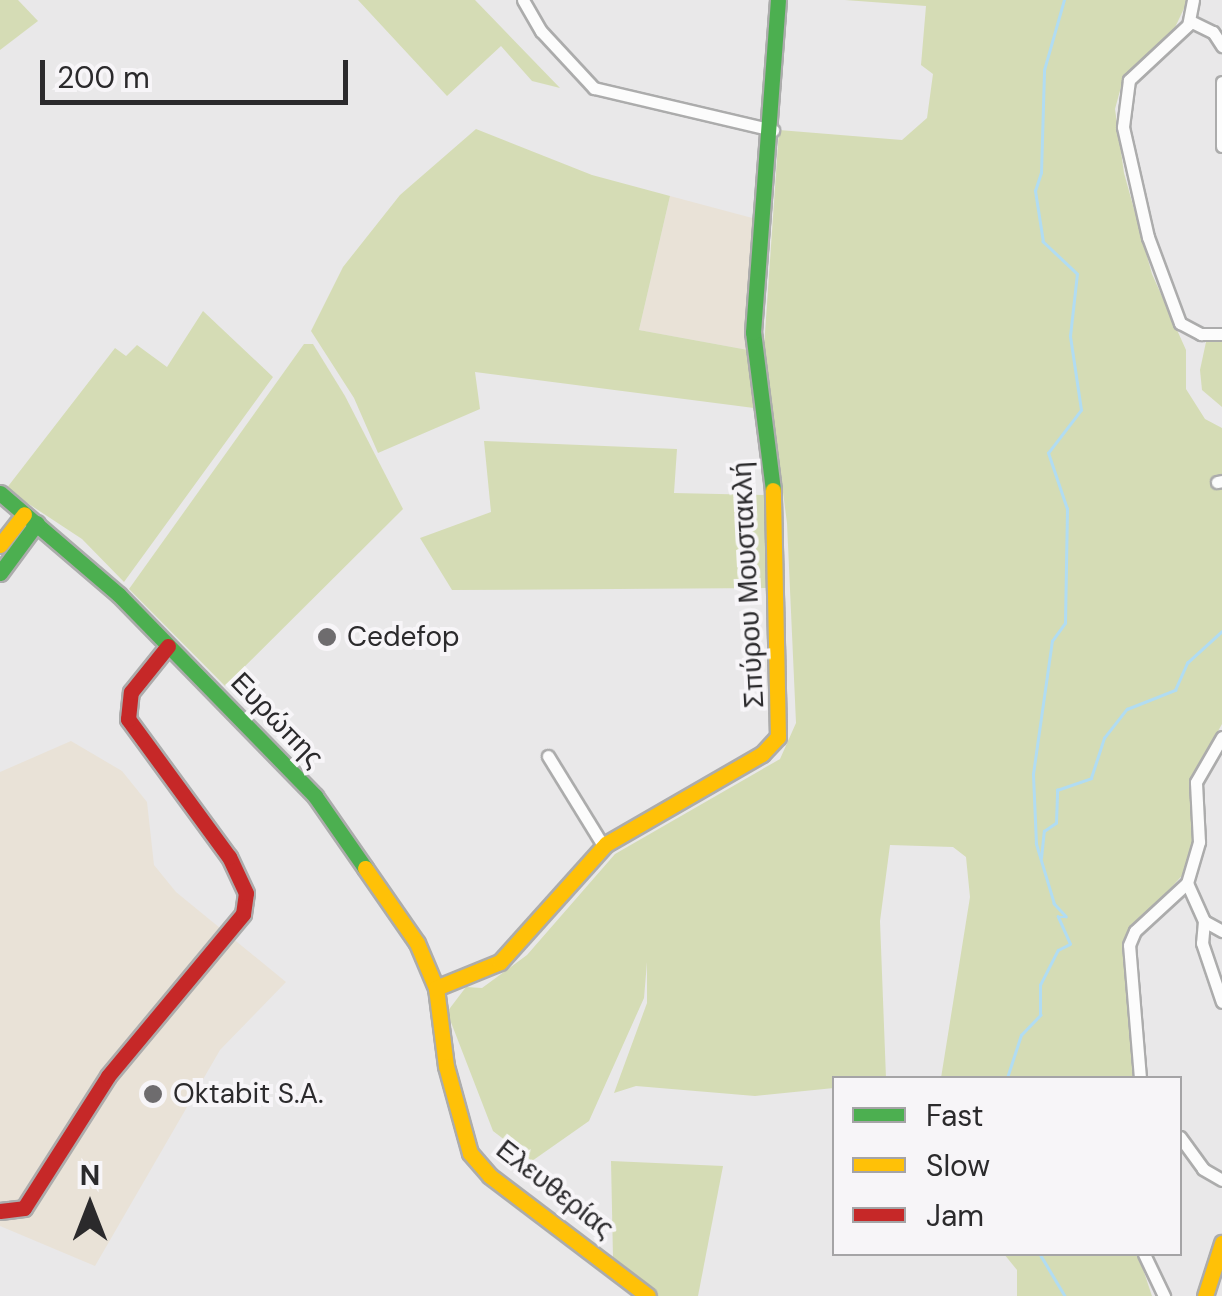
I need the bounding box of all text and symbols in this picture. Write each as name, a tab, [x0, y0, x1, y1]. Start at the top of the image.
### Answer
scale bar	[45, 40, 352, 102]
text: 200 m	[57, 58, 150, 97]
street label: Σπύρου Μουστακλή	[725, 461, 771, 709]
place label: Cedefop	[347, 620, 460, 654]
marker: Cedefop	[316, 626, 338, 648]
street label: Ευρώπης	[224, 666, 330, 774]
legend	[832, 1076, 1182, 1256]
place label: Oktabit S.A.	[173, 1077, 324, 1111]
marker: Oktabit S.A.	[142, 1083, 164, 1105]
text: Fast	[926, 1096, 984, 1135]
street label: Ελευθερίας	[489, 1133, 621, 1245]
text: Slow	[926, 1146, 990, 1185]
north arrow	[40, 1156, 140, 1256]
text: N	[80, 1157, 100, 1194]
text: Jam	[926, 1196, 984, 1235]

